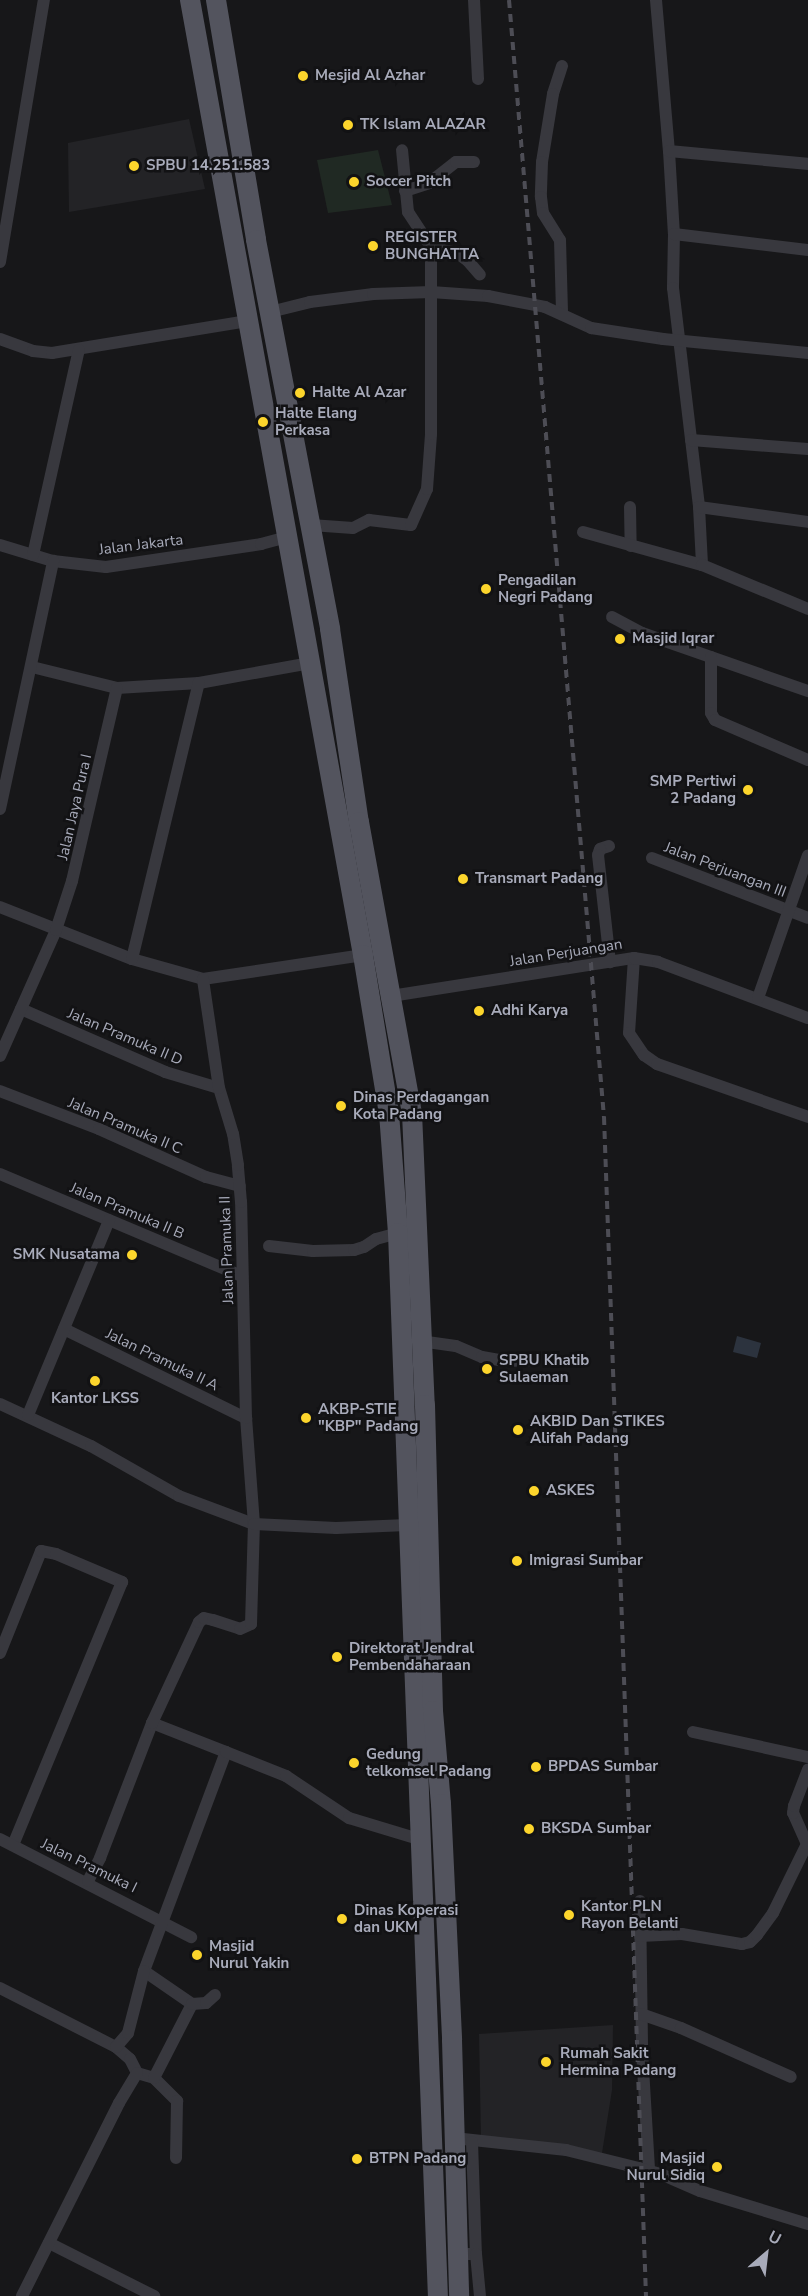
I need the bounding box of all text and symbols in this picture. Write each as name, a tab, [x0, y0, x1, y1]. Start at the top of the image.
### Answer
place label: Mesjid Al Azhar	[315, 67, 425, 85]
marker: Mesjid Al Azhar	[296, 69, 310, 83]
place label: TK Islam ALAZAR	[360, 116, 486, 134]
marker: TK Islam ALAZAR	[341, 118, 355, 132]
place label: SPBU 14.251.583	[146, 157, 270, 175]
marker: SPBU 14.251.583	[127, 159, 141, 173]
place label: Soccer Pitch	[366, 173, 451, 191]
marker: Soccer Pitch	[347, 175, 361, 189]
place label: REGISTER BUNGHATTA	[385, 228, 479, 263]
marker: REGISTER BUNGHATTA	[366, 239, 380, 253]
place label: Halte Al Azar	[312, 384, 406, 402]
marker: Halte Al Azar	[293, 386, 307, 400]
place label: Halte Elang Perkasa	[275, 404, 357, 439]
marker: Halte Elang Perkasa	[256, 415, 270, 429]
street label: Jalan Jakarta	[98, 531, 184, 559]
place label: Pengadilan Negri Padang	[498, 571, 593, 606]
marker: Pengadilan Negri Padang	[479, 582, 493, 596]
place label: Masjid Iqrar	[632, 630, 714, 648]
marker: Masjid Iqrar	[613, 632, 627, 646]
street label: Jalan Jaya Pura I	[54, 752, 96, 862]
place label: SMP Pertiwi 2 Padang	[650, 772, 736, 807]
marker: SMP Pertiwi 2 Padang	[741, 783, 755, 797]
street label: Jalan Perjuangan III	[661, 838, 789, 902]
place label: Transmart Padang	[475, 870, 603, 888]
marker: Transmart Padang	[456, 872, 470, 886]
street label: Jalan Perjuangan	[508, 935, 624, 971]
place label: Adhi Karya	[491, 1002, 568, 1020]
marker: Adhi Karya	[472, 1004, 486, 1018]
street label: Jalan Pramuka II D	[65, 1005, 185, 1069]
place label: Dinas Perdagangan Kota Padang	[353, 1088, 489, 1123]
street label: Jalan Pramuka II C	[65, 1094, 185, 1158]
marker: Dinas Perdagangan Kota Padang	[334, 1099, 348, 1113]
street label: Jalan Pramuka II B	[67, 1179, 187, 1243]
street label: Jalan Pramuka II	[216, 1196, 238, 1304]
place label: SMK Nusatama	[13, 1246, 120, 1264]
marker: SMK Nusatama	[125, 1248, 139, 1262]
street label: Jalan Pramuka II A	[103, 1325, 221, 1395]
place label: SPBU Khatib Sulaeman	[499, 1351, 589, 1386]
marker: SPBU Khatib Sulaeman	[480, 1362, 494, 1376]
marker: Kantor LKSS	[88, 1374, 102, 1388]
place label: Kantor LKSS	[51, 1390, 139, 1408]
place label: AKBP-STIE "KBP" Padang	[318, 1400, 418, 1435]
marker: AKBP-STIE "KBP" Padang	[299, 1411, 313, 1425]
place label: AKBID Dan STIKES Alifah Padang	[530, 1412, 665, 1447]
marker: AKBID Dan STIKES Alifah Padang	[511, 1423, 525, 1437]
place label: ASKES	[546, 1482, 595, 1500]
marker: ASKES	[527, 1484, 541, 1498]
place label: Imigrasi Sumbar	[529, 1552, 643, 1570]
marker: Imigrasi Sumbar	[510, 1554, 524, 1568]
place label: Direktorat Jendral Pembendaharaan	[349, 1639, 474, 1674]
marker: Direktorat Jendral Pembendaharaan	[330, 1650, 344, 1664]
place label: Gedung telkomsel Padang	[366, 1745, 491, 1780]
marker: Gedung telkomsel Padang	[347, 1756, 361, 1770]
place label: BPDAS Sumbar	[548, 1758, 658, 1776]
marker: BPDAS Sumbar	[529, 1760, 543, 1774]
place label: BKSDA Sumbar	[541, 1820, 651, 1838]
marker: BKSDA Sumbar	[522, 1822, 536, 1836]
street label: Jalan Pramuka I	[38, 1835, 140, 1897]
place label: Kantor PLN Rayon Belanti	[581, 1897, 678, 1932]
place label: Dinas Koperasi dan UKM	[354, 1901, 458, 1936]
marker: Kantor PLN Rayon Belanti	[562, 1908, 576, 1922]
marker: Dinas Koperasi dan UKM	[335, 1912, 349, 1926]
place label: Masjid Nurul Yakin	[209, 1937, 289, 1972]
marker: Masjid Nurul Yakin	[190, 1948, 204, 1962]
place label: Rumah Sakit Hermina Padang	[560, 2044, 676, 2079]
marker: Rumah Sakit Hermina Padang	[537, 2053, 555, 2071]
place label: Masjid Nurul Sidiq	[627, 2149, 705, 2184]
place label: BTPN Padang	[369, 2150, 466, 2168]
marker: BTPN Padang	[350, 2152, 364, 2166]
marker: Masjid Nurul Sidiq	[710, 2160, 724, 2174]
north arrow	[736, 2224, 796, 2284]
text: U	[764, 2226, 785, 2251]

